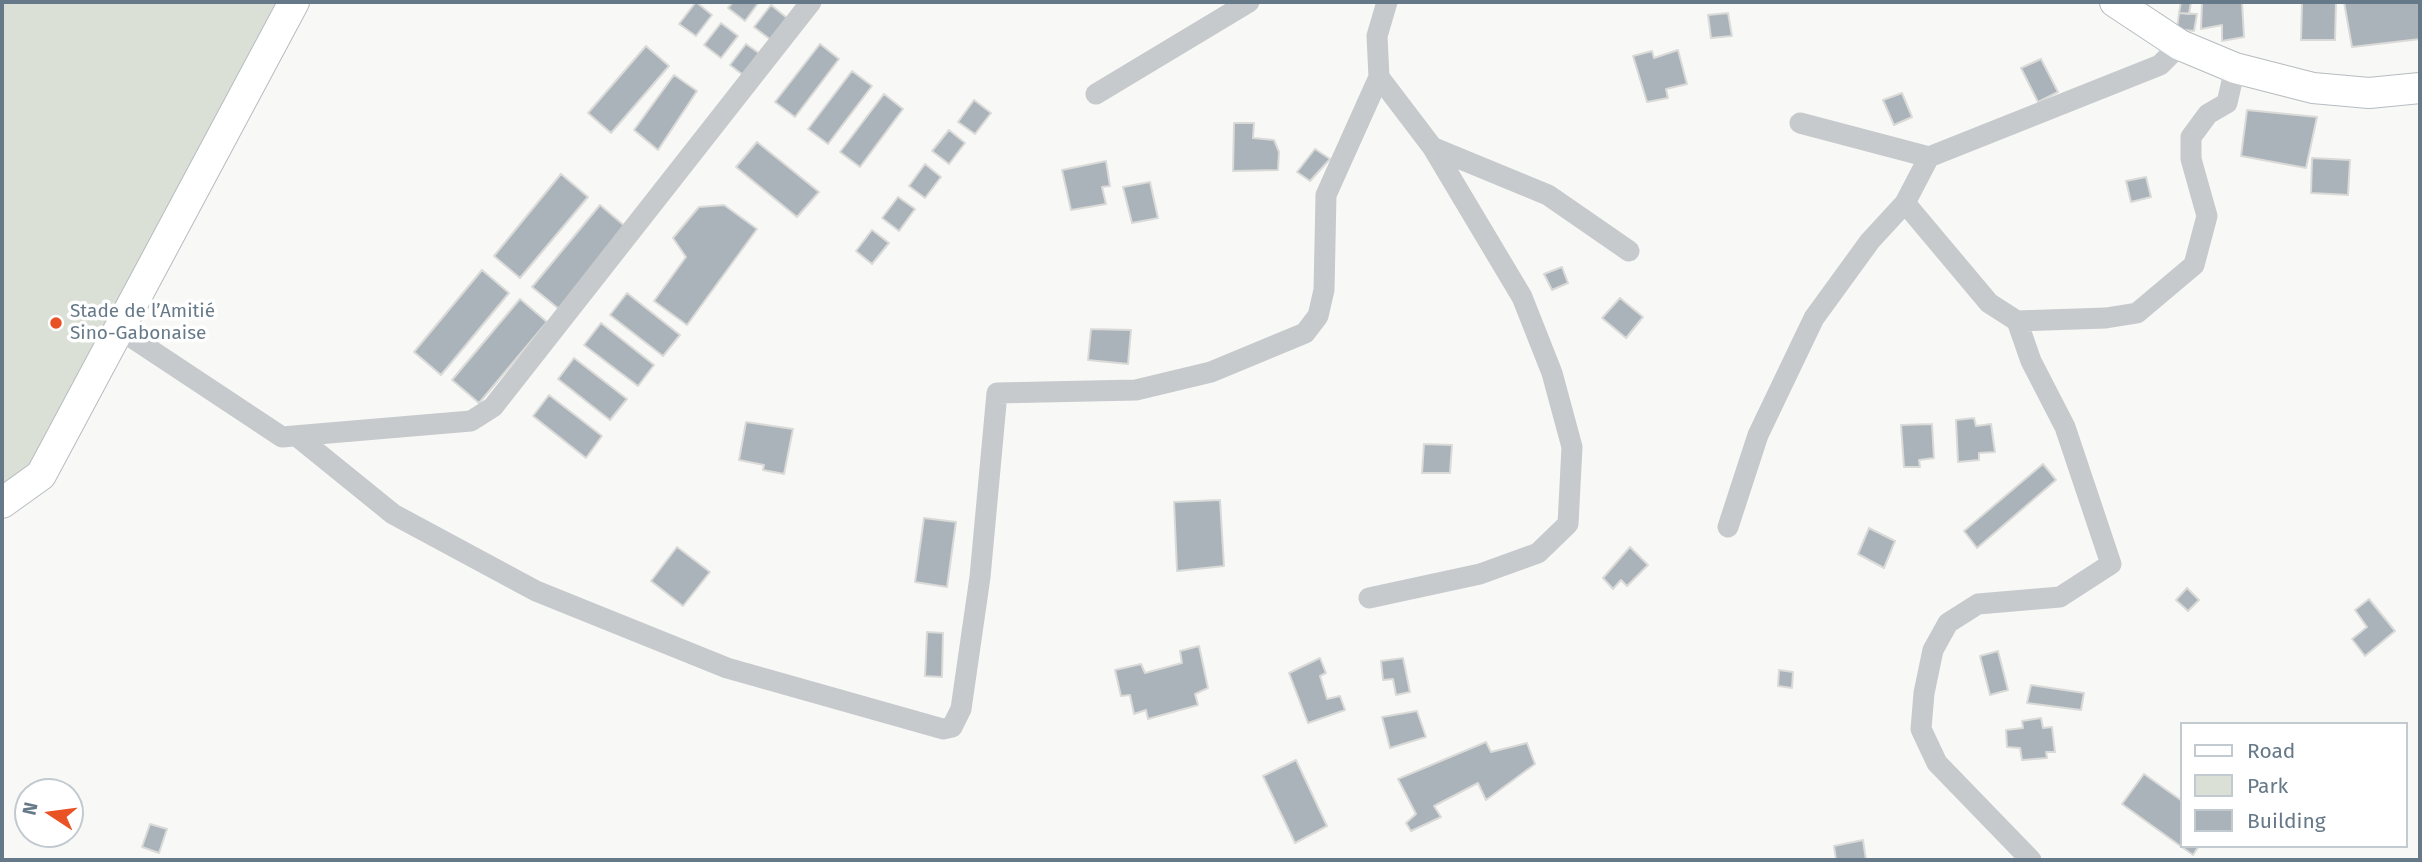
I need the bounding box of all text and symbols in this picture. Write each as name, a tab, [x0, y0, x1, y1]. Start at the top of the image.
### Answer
place label: Stade de l’Amitié Sino-Gabonaise	[70, 301, 215, 345]
marker: Stade de l’Amitié Sino-Gabonaise	[48, 315, 64, 331]
legend	[2180, 722, 2408, 848]
text: Road	[2247, 738, 2295, 764]
text: Park	[2247, 773, 2288, 799]
north arrow	[14, 778, 84, 848]
text: N	[17, 800, 43, 817]
text: Building	[2247, 808, 2326, 834]

